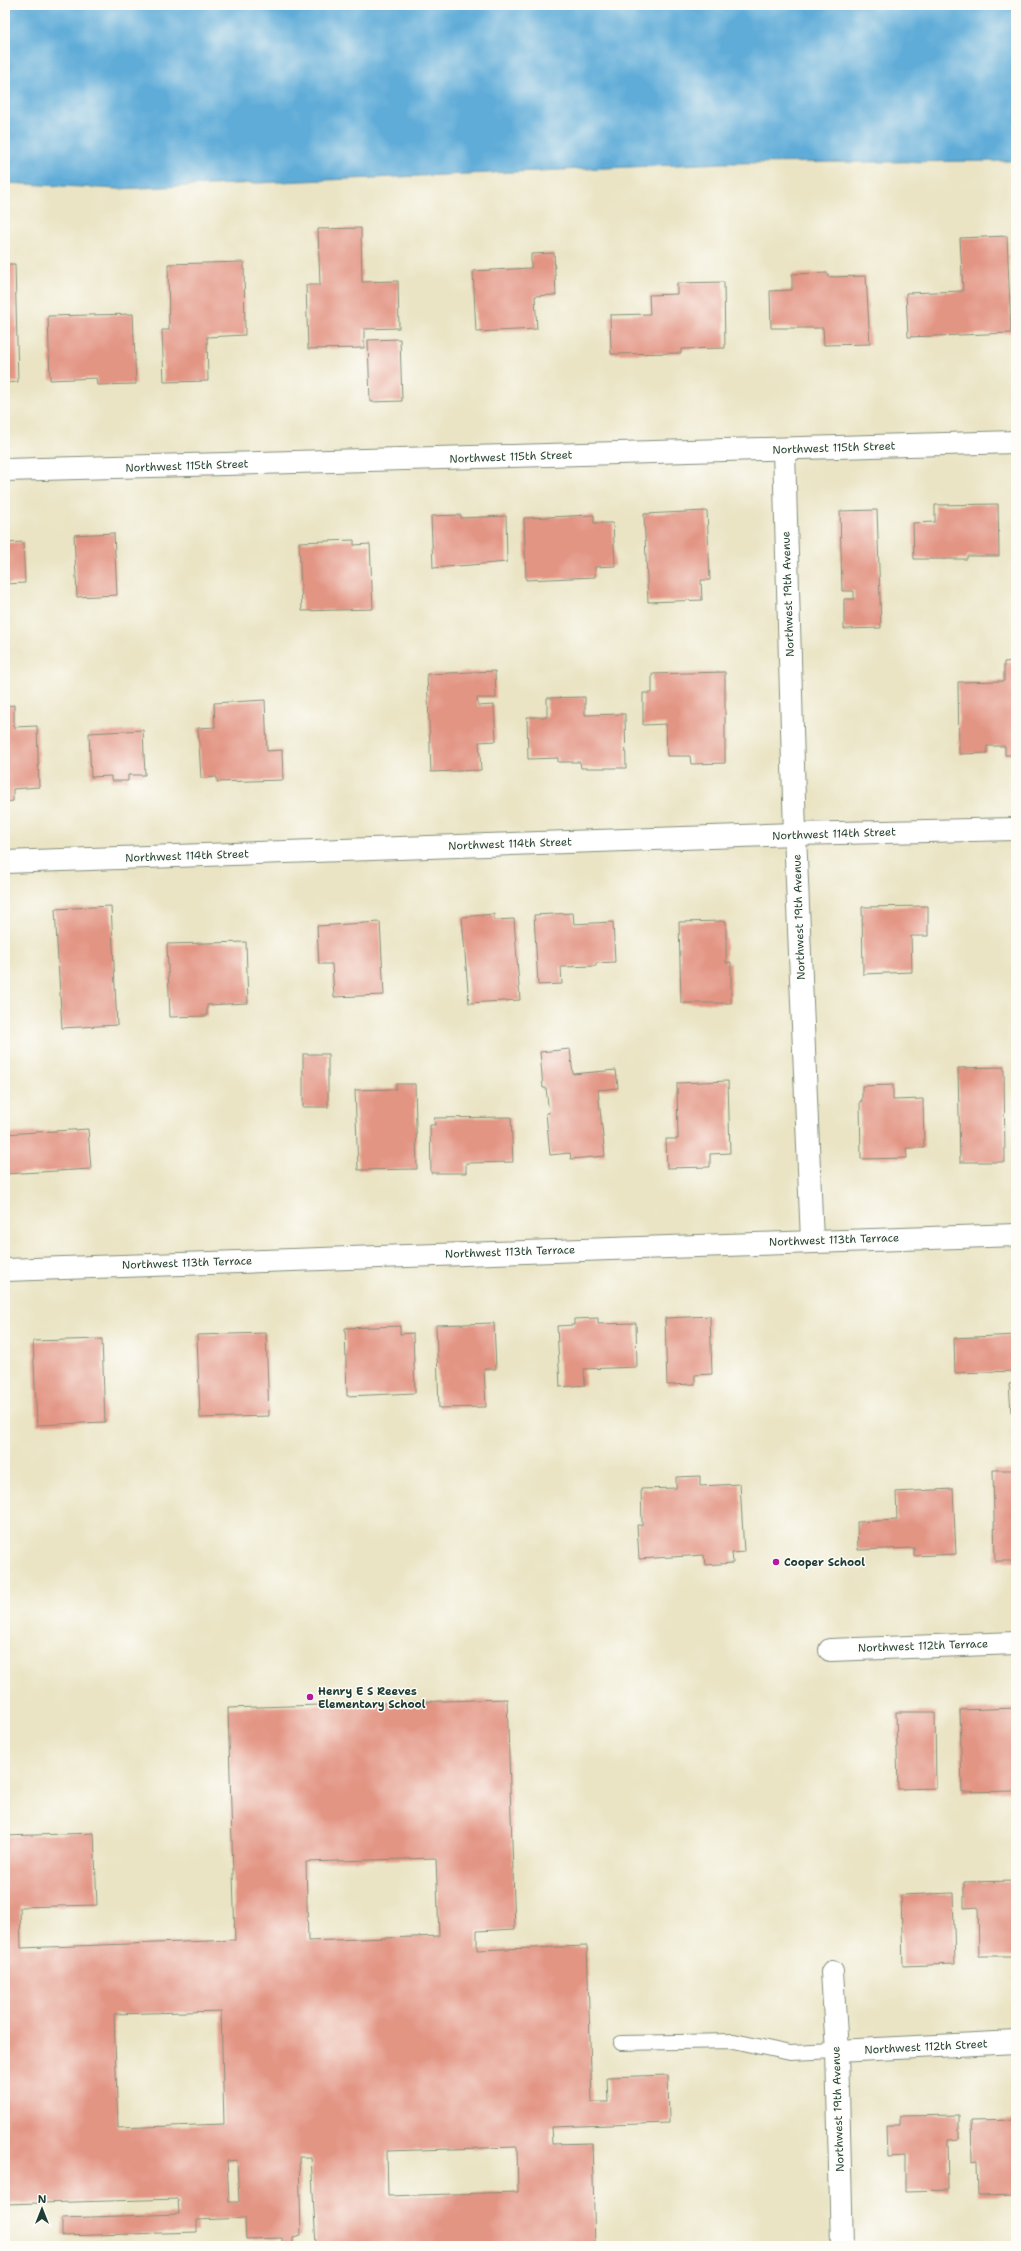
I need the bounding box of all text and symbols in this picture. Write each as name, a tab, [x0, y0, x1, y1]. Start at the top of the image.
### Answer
street label: Northwest 115th Street	[772, 438, 896, 458]
street label: Northwest 115th Street	[449, 447, 573, 467]
street label: Northwest 115th Street	[125, 456, 249, 476]
street label: Northwest 19th Avenue	[778, 531, 798, 657]
street label: Northwest 114th Street	[772, 824, 896, 844]
street label: Northwest 114th Street	[448, 834, 572, 854]
street label: Northwest 114th Street	[125, 846, 249, 866]
street label: Northwest 19th Avenue	[789, 854, 809, 980]
street label: Northwest 113th Terrace	[769, 1230, 899, 1250]
street label: Northwest 113th Terrace	[445, 1242, 575, 1262]
street label: Northwest 113th Terrace	[122, 1253, 252, 1273]
place label: Cooper School	[784, 1555, 865, 1570]
marker: Cooper School	[771, 1557, 781, 1567]
street label: Northwest 112th Terrace	[858, 1636, 988, 1656]
place label: Henry E S Reeves Elementary School	[318, 1684, 426, 1712]
marker: Henry E S Reeves Elementary School	[305, 1692, 315, 1702]
street label: Northwest 112th Street	[864, 2036, 988, 2058]
street label: Northwest 19th Avenue	[828, 2046, 848, 2172]
north arrow	[22, 2189, 62, 2229]
text: N	[38, 2192, 47, 2207]

